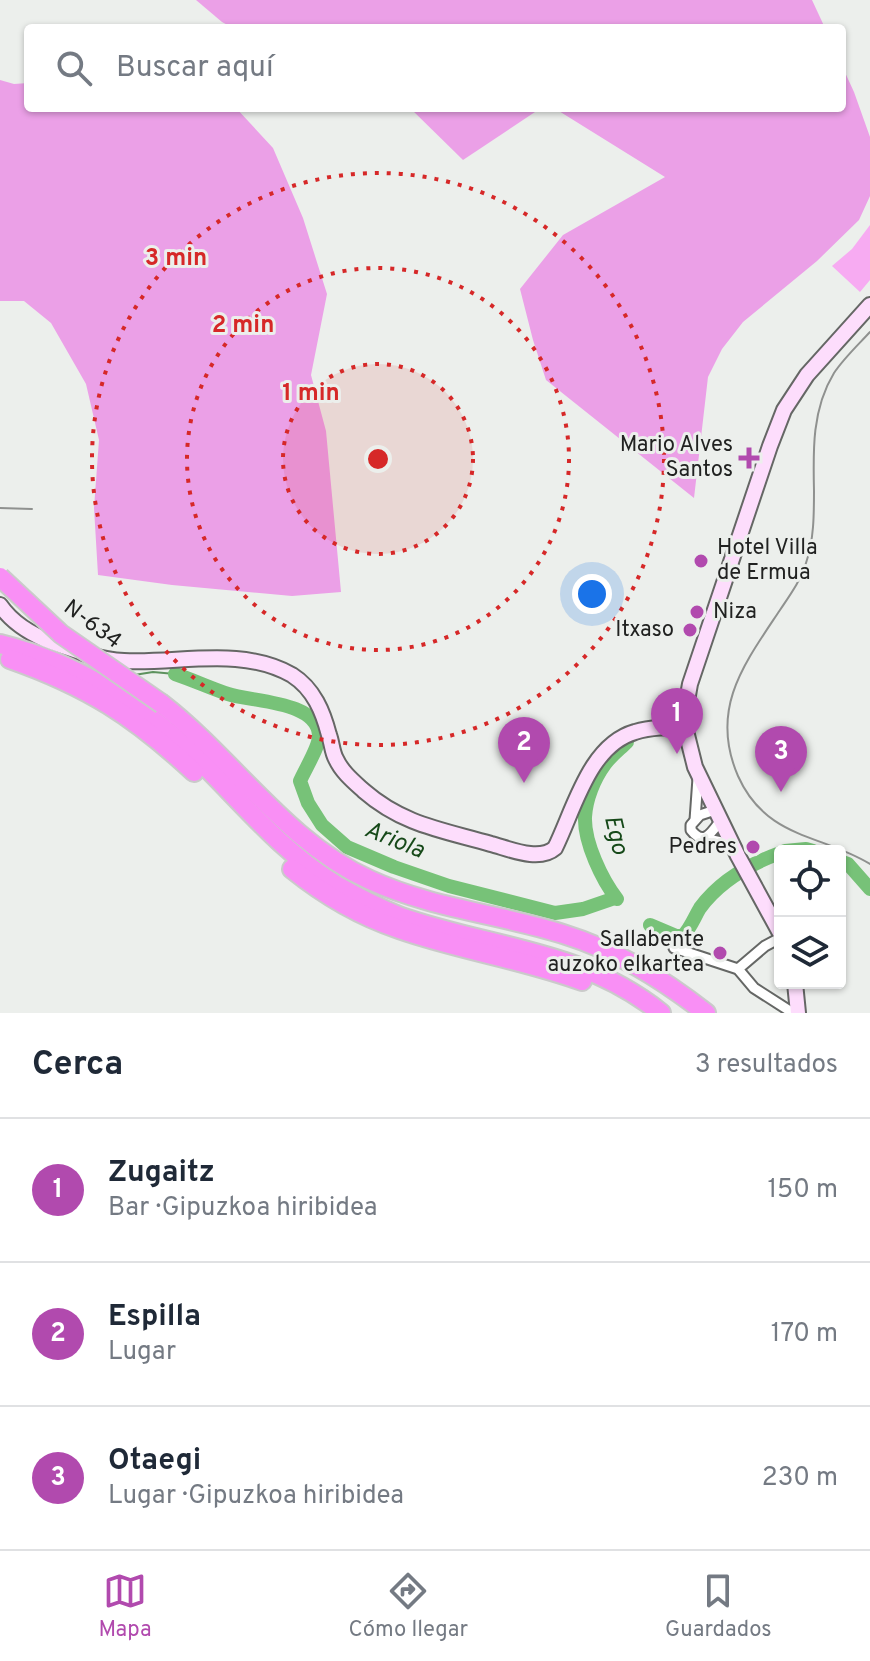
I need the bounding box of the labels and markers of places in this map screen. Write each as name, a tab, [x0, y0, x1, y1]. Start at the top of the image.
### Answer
place label: Mario Alves Santos	[620, 432, 733, 484]
centre of rings	[364, 445, 392, 473]
marker: Mario Alves Santos	[740, 449, 758, 467]
place label: Hotel Villa de Ermua	[717, 535, 818, 587]
marker: Hotel Villa de Ermua	[692, 552, 710, 570]
place label: Niza	[713, 599, 757, 626]
marker: Niza	[688, 603, 706, 621]
place label: Itxaso	[615, 617, 674, 644]
marker: Itxaso	[681, 621, 699, 639]
pin: 1	[651, 688, 703, 754]
pin: 2	[498, 717, 550, 783]
pin: 3	[755, 726, 807, 792]
place label: Pedres	[669, 834, 737, 861]
marker: Pedres	[744, 838, 762, 856]
place label: Sallabente auzoko elkartea	[548, 927, 704, 979]
marker: Sallabente auzoko elkartea	[711, 944, 729, 962]

